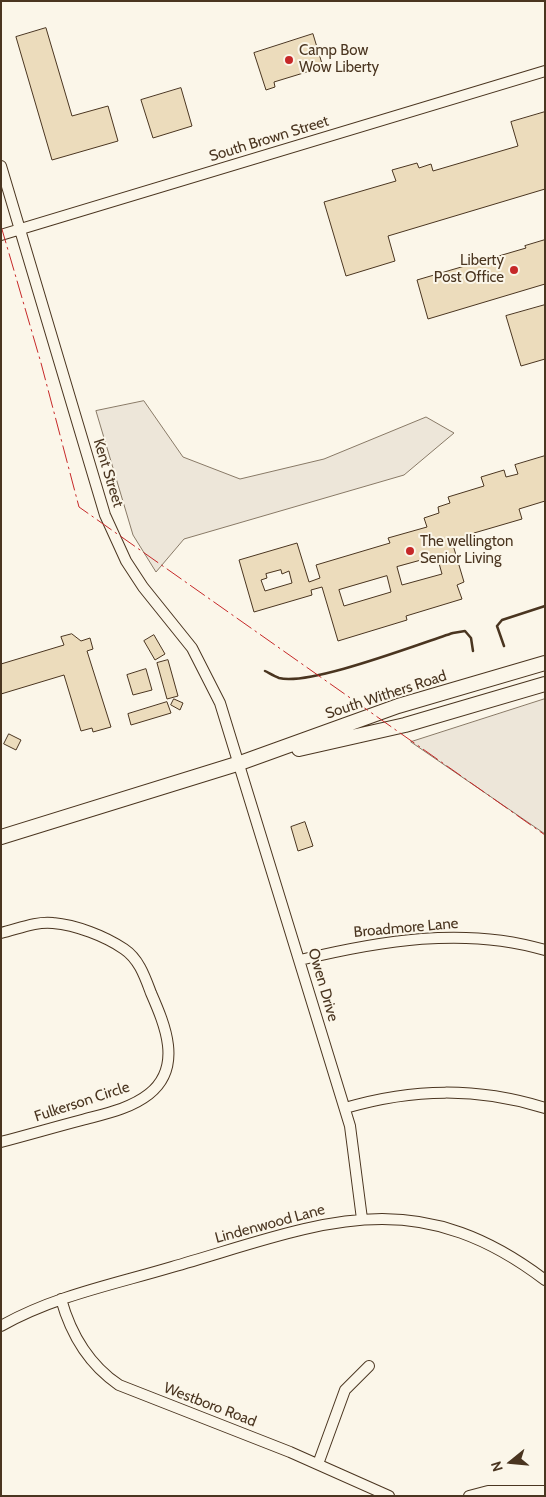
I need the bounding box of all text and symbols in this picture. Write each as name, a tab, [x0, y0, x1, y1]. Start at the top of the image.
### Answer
place label: Camp Bow Wow Liberty	[299, 42, 379, 77]
marker: Camp Bow Wow Liberty	[283, 54, 295, 66]
street label: South Brown Street	[207, 112, 331, 166]
place label: Liberty Post Office	[434, 252, 504, 287]
marker: Liberty Post Office	[508, 264, 520, 276]
street label: Kent Street	[89, 436, 127, 510]
place label: The wellington Senior Living	[420, 533, 513, 568]
marker: The wellington Senior Living	[404, 545, 416, 557]
street label: South Withers Road	[323, 667, 449, 723]
street label: Broadmore Lane	[353, 914, 459, 942]
street label: Owen Drive	[304, 946, 342, 1024]
street label: Fulkerson Circle	[32, 1078, 132, 1126]
street label: Lindenwood Lane	[213, 1201, 327, 1247]
street label: Westboro Road	[161, 1379, 259, 1431]
north arrow	[486, 1437, 536, 1487]
text: N	[487, 1459, 507, 1474]

